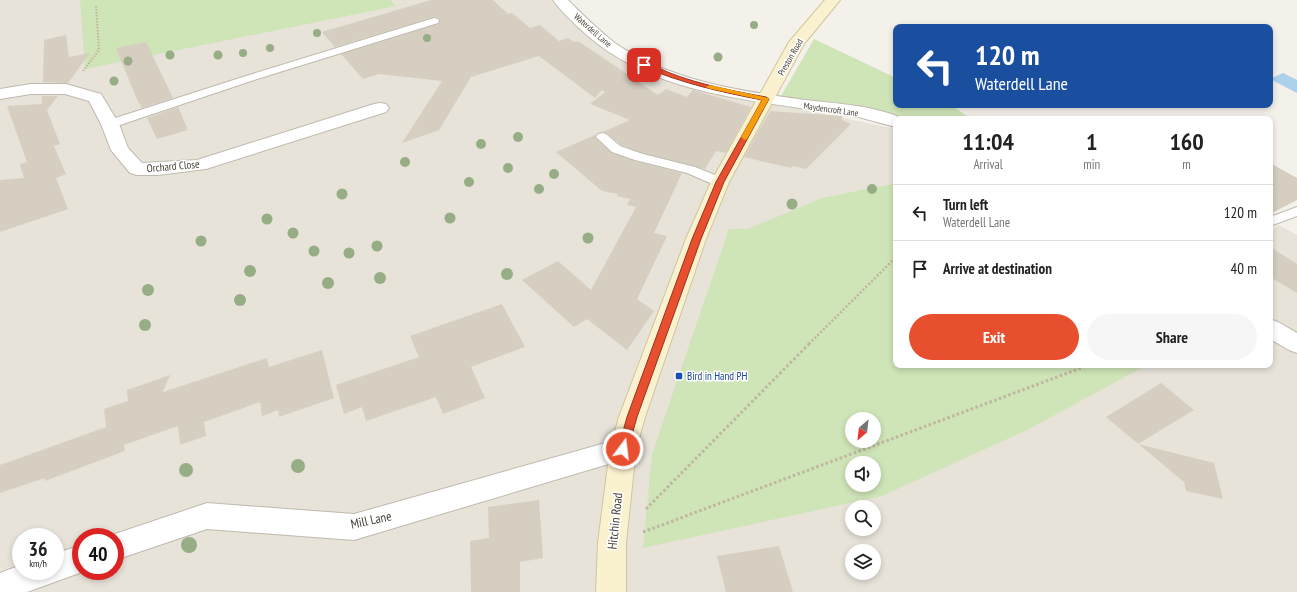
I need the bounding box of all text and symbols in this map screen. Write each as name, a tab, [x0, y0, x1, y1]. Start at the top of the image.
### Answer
street label: Waterdell Lane	[572, 11, 614, 50]
text: 120 m	[975, 36, 1039, 73]
street label: Preston Road	[775, 37, 805, 77]
icon: left	[909, 40, 961, 92]
pin	[627, 48, 661, 82]
icon: arrive	[633, 54, 655, 76]
text: Waterdell Lane	[975, 72, 1068, 95]
street label: Maydencroft Lane	[803, 100, 859, 118]
text: 11:04	[962, 126, 1014, 157]
text: 1	[1086, 126, 1097, 157]
text: 160	[1169, 126, 1204, 157]
text: Arrival	[973, 156, 1003, 173]
text: min	[1083, 156, 1100, 173]
text: m	[1182, 156, 1191, 173]
street label: Orchard Close	[146, 157, 200, 175]
text: Turn left	[943, 195, 988, 214]
icon: left	[909, 202, 931, 224]
text: 120 m	[1224, 203, 1257, 222]
text: Waterdell Lane	[943, 214, 1010, 231]
icon: arrive	[909, 258, 931, 280]
text: Arrive at destination	[943, 259, 1052, 278]
text: 40 m	[1231, 259, 1257, 278]
button: Exit	[909, 314, 1079, 360]
button: Share	[1087, 314, 1257, 360]
place label: Bird in Hand PH	[687, 369, 747, 383]
marker: Bird in Hand PH	[674, 371, 684, 381]
north arrow	[845, 412, 881, 448]
map controls	[845, 412, 881, 580]
position arrow	[602, 428, 644, 470]
button: sound	[845, 456, 881, 492]
street label: Hitchin Road	[604, 492, 626, 550]
button: search	[845, 500, 881, 536]
street label: Mill Lane	[349, 507, 393, 533]
speed limit sign: 40	[72, 528, 124, 580]
text: 36	[28, 536, 48, 562]
button: layers	[845, 544, 881, 580]
text: km/h	[29, 557, 47, 570]

